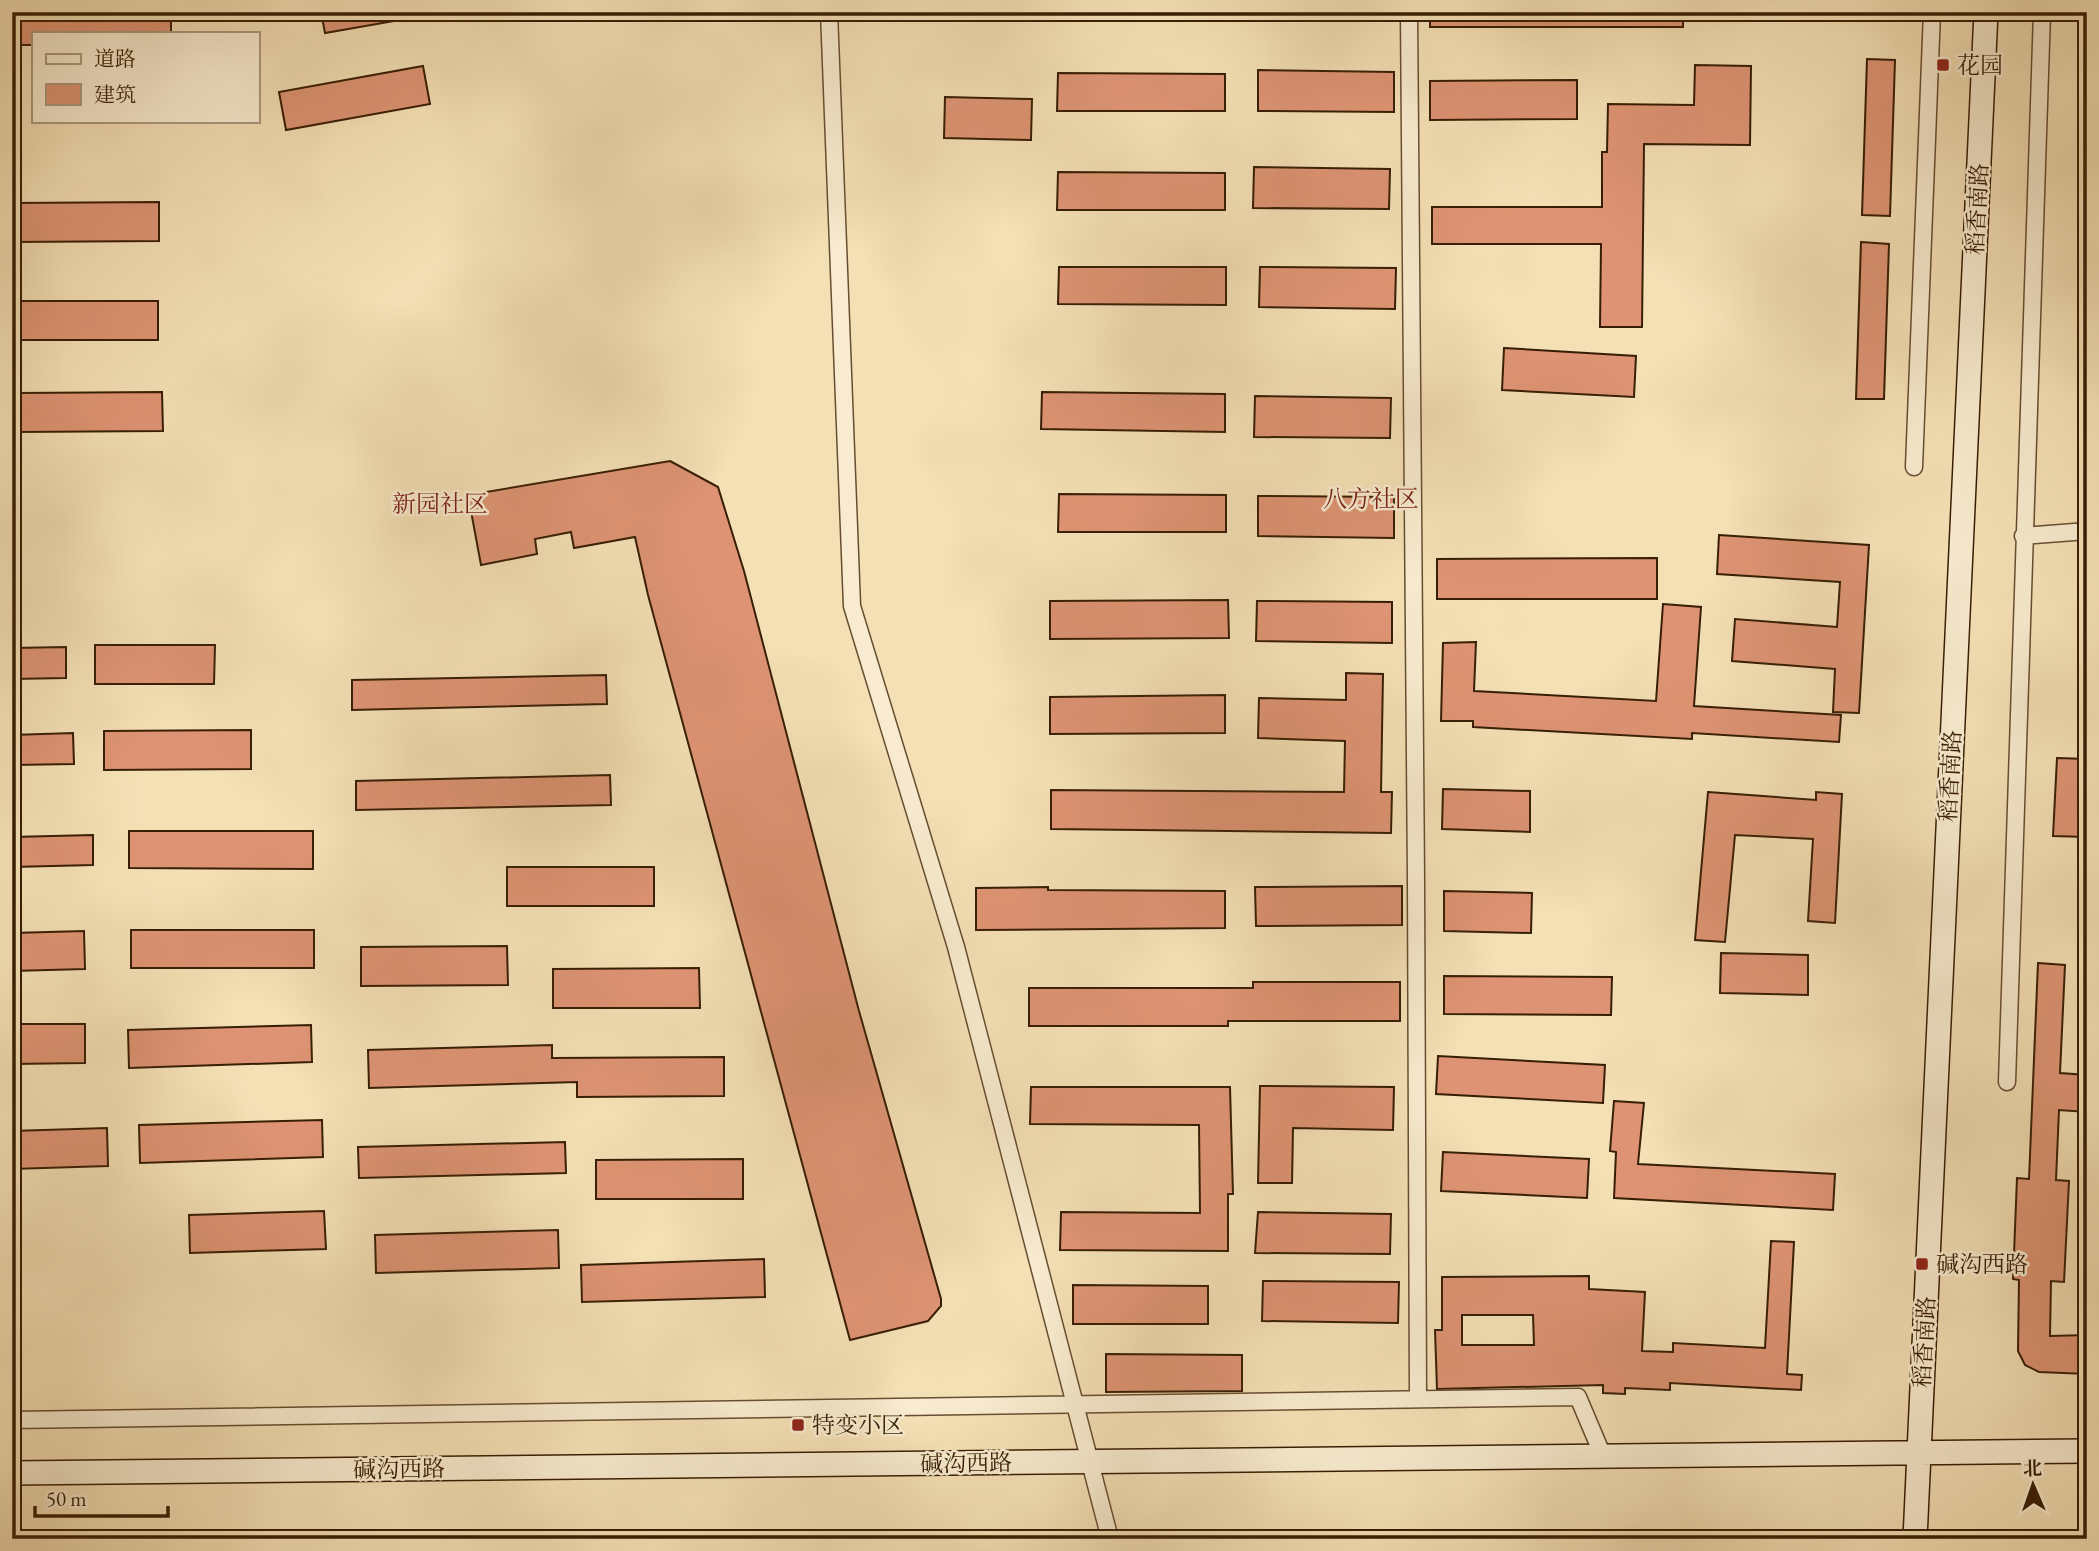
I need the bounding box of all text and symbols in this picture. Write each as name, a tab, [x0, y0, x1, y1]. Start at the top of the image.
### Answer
legend	[32, 32, 259, 122]
text: 道路	[94, 45, 136, 72]
place label: 花园	[1957, 50, 2003, 80]
marker: 花园	[1935, 57, 1951, 73]
text: 建筑	[94, 81, 136, 108]
street label: 稻香南路	[1960, 162, 1994, 256]
district label: 八方社区	[1323, 483, 1419, 514]
district label: 新园社区	[392, 488, 488, 519]
street label: 稻香南路	[1933, 729, 1967, 823]
place label: 碱沟西路	[1936, 1249, 2028, 1279]
marker: 碱沟西路	[1914, 1256, 1930, 1272]
street label: 稻香南路	[1907, 1295, 1941, 1389]
place label: 特变小区	[812, 1410, 904, 1440]
marker: 特变小区	[790, 1417, 806, 1433]
street label: 碱沟西路	[920, 1447, 1012, 1479]
north arrow	[1997, 1450, 2068, 1520]
street label: 碱沟西路	[353, 1453, 445, 1485]
text: 北	[2022, 1456, 2042, 1481]
scale bar	[35, 1474, 168, 1518]
text: 50 m	[46, 1485, 87, 1512]

